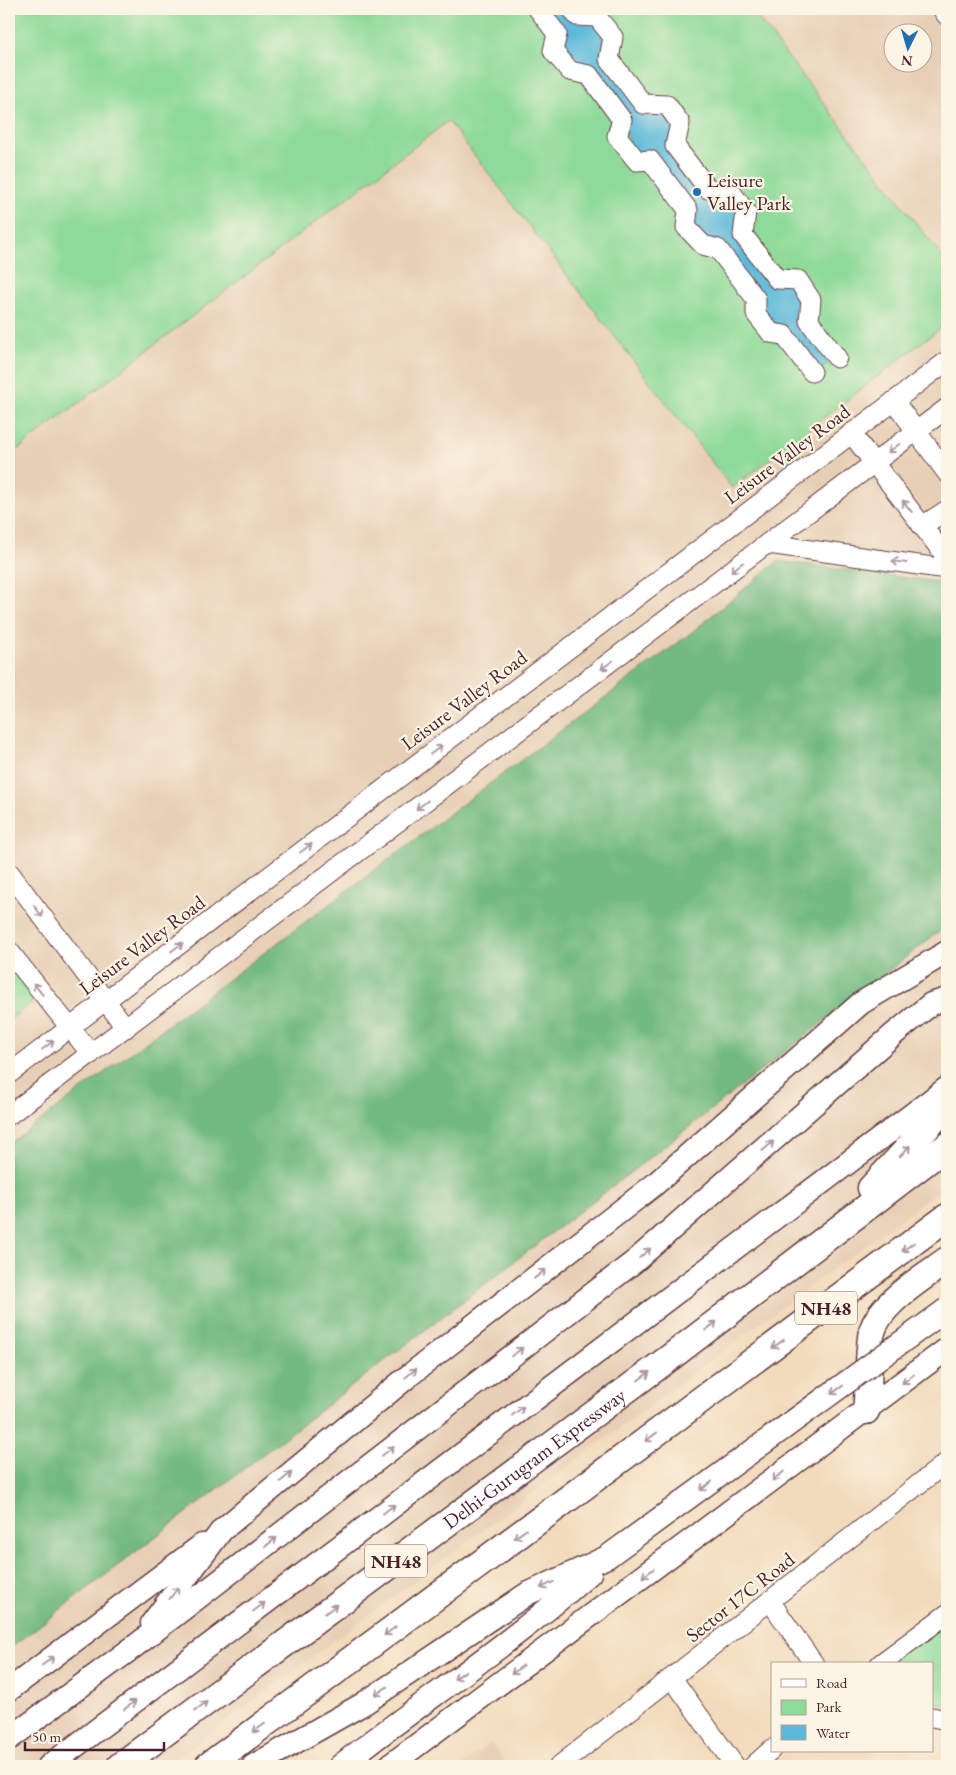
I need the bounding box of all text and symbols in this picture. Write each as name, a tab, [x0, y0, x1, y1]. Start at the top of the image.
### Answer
north arrow	[884, 22, 934, 72]
text: N	[900, 51, 913, 70]
place label: Leisure Valley Park	[707, 167, 791, 216]
marker: Leisure Valley Park	[691, 186, 703, 198]
street label: Leisure Valley Road	[719, 398, 856, 510]
one-way arrow	[887, 443, 901, 453]
one-way arrow	[901, 500, 912, 513]
one-way arrow	[891, 557, 907, 567]
one-way arrow	[731, 562, 744, 573]
street label: Leisure Valley Road	[396, 644, 533, 756]
one-way arrow	[600, 660, 614, 670]
one-way arrow	[429, 744, 442, 755]
one-way arrow	[415, 800, 429, 810]
one-way arrow	[299, 843, 312, 854]
street label: Leisure Valley Road	[74, 889, 211, 1001]
one-way arrow	[33, 904, 44, 917]
one-way arrow	[170, 942, 184, 952]
one-way arrow	[33, 983, 44, 996]
one-way arrow	[41, 1040, 55, 1050]
one-way arrow	[761, 1140, 774, 1151]
one-way arrow	[899, 1145, 911, 1157]
one-way arrow	[901, 1242, 915, 1252]
one-way arrow	[639, 1247, 652, 1259]
one-way arrow	[533, 1268, 546, 1279]
road number: NH48	[795, 1292, 857, 1325]
one-way arrow	[704, 1321, 718, 1331]
one-way arrow	[771, 1339, 785, 1349]
one-way arrow	[510, 1347, 523, 1358]
one-way arrow	[405, 1368, 418, 1379]
one-way arrow	[637, 1371, 650, 1382]
one-way arrow	[902, 1373, 915, 1384]
street label: Delhi-Gurugram Expressway	[438, 1382, 631, 1535]
one-way arrow	[830, 1385, 844, 1395]
one-way arrow	[511, 1406, 525, 1416]
one-way arrow	[645, 1432, 658, 1443]
one-way arrow	[381, 1446, 394, 1457]
one-way arrow	[279, 1471, 292, 1482]
one-way arrow	[771, 1471, 785, 1481]
one-way arrow	[699, 1481, 713, 1491]
one-way arrow	[382, 1504, 396, 1514]
one-way arrow	[513, 1529, 527, 1539]
one-way arrow	[264, 1536, 277, 1547]
road number: NH48	[365, 1544, 427, 1578]
street label: Sector 17C Road	[680, 1546, 800, 1648]
one-way arrow	[641, 1568, 655, 1578]
one-way arrow	[540, 1581, 555, 1590]
one-way arrow	[169, 1587, 180, 1600]
one-way arrow	[252, 1602, 266, 1612]
one-way arrow	[324, 1604, 338, 1614]
one-way arrow	[384, 1625, 397, 1636]
one-way arrow	[41, 1656, 55, 1666]
legend	[771, 1662, 934, 1752]
one-way arrow	[511, 1665, 525, 1675]
one-way arrow	[453, 1670, 467, 1680]
text: Road	[816, 1673, 848, 1692]
one-way arrow	[374, 1686, 388, 1697]
text: Park	[816, 1697, 843, 1716]
one-way arrow	[123, 1700, 137, 1710]
one-way arrow	[194, 1701, 208, 1711]
scale bar	[25, 1720, 164, 1752]
one-way arrow	[252, 1723, 266, 1733]
text: Water	[816, 1723, 850, 1742]
text: 50 m	[32, 1727, 61, 1746]

